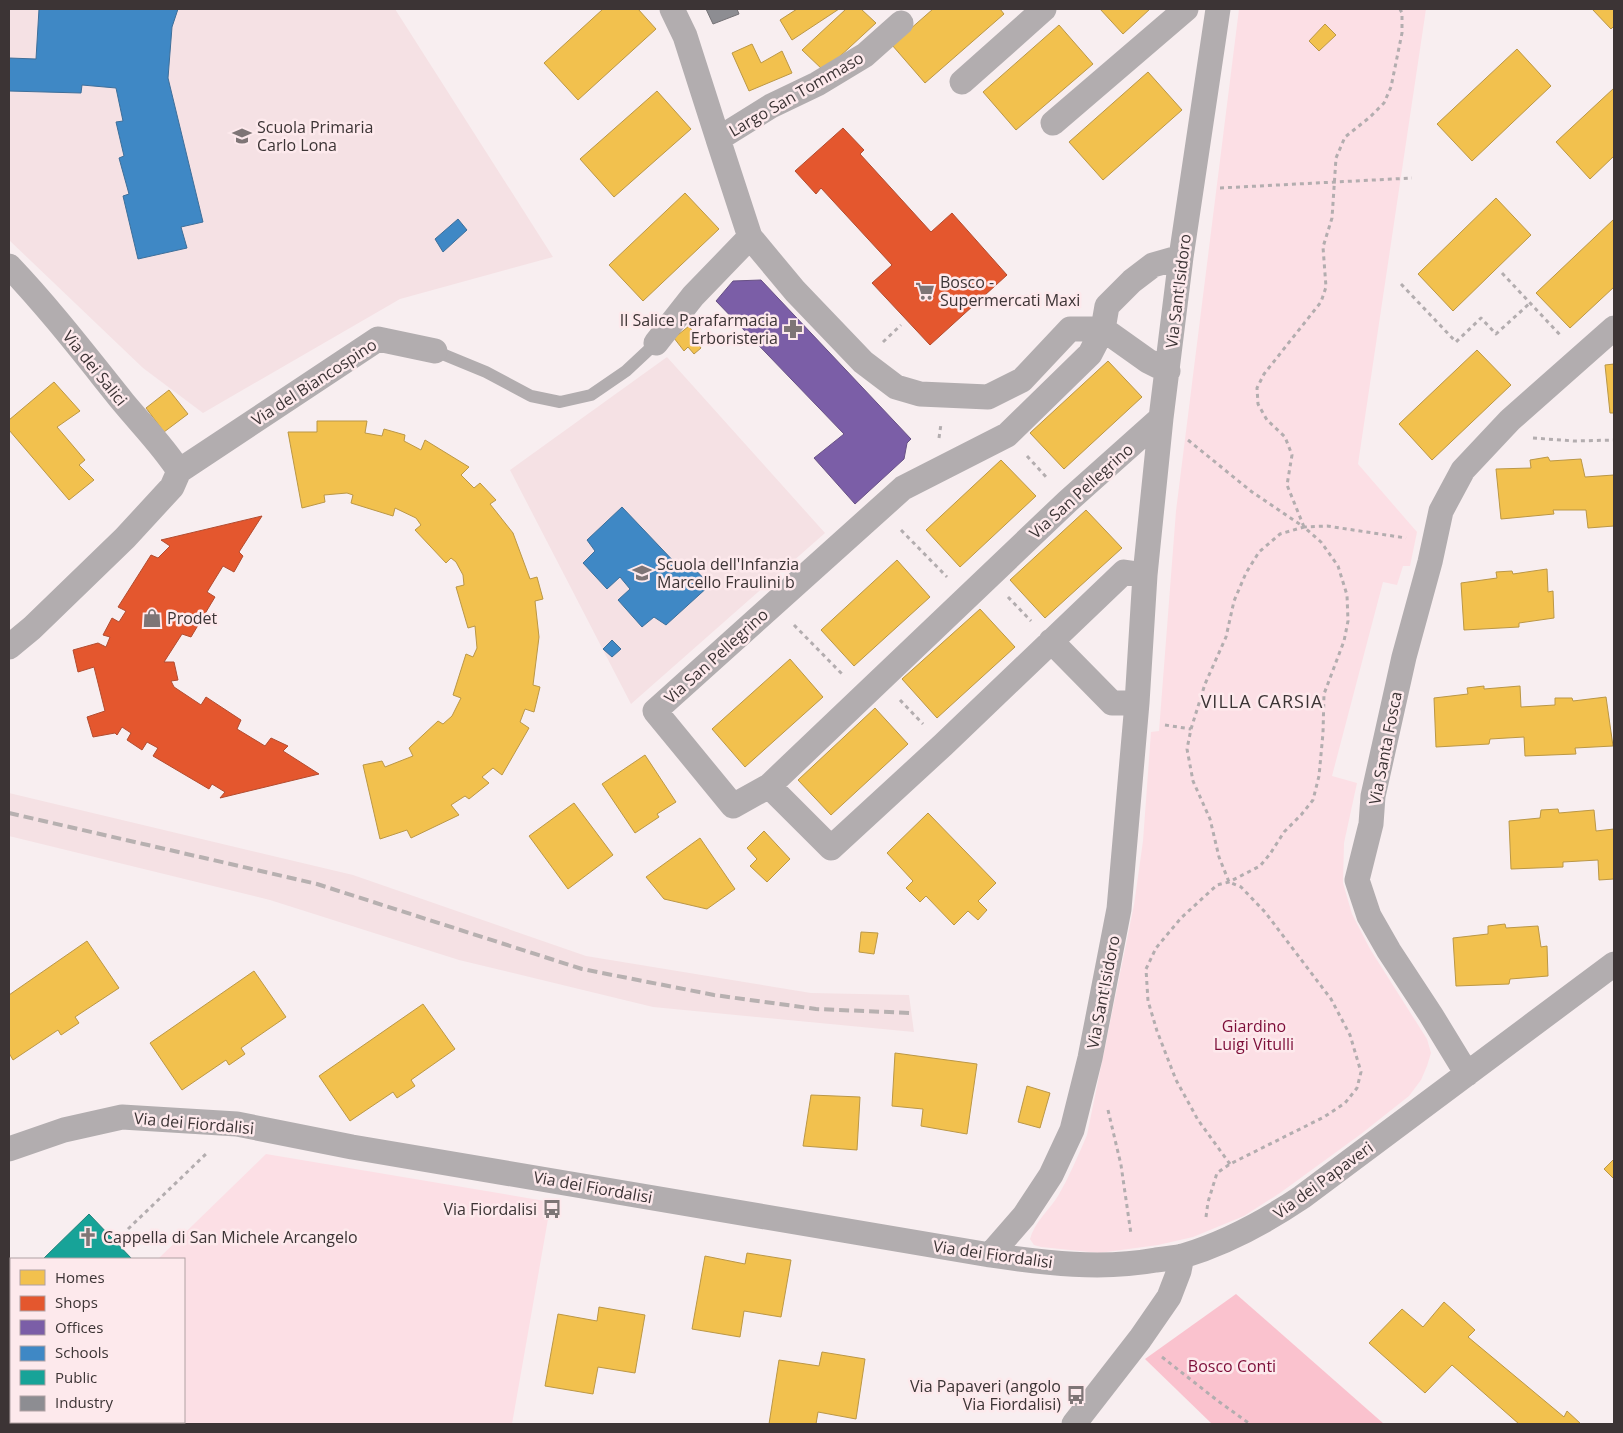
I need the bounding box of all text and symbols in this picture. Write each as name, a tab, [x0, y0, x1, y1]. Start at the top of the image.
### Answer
street label: Largo San Tommaso	[725, 46, 867, 142]
place label: Scuola Primaria Carlo Lona	[257, 116, 373, 156]
school or university icon: Scuola Primaria Carlo Lona	[231, 125, 253, 147]
street label: Via Sant'Isidoro	[1160, 233, 1196, 349]
place label: Bosco - Supermercati Maxi	[940, 271, 1080, 311]
supermarket icon: Bosco - Supermercati Maxi	[914, 280, 936, 302]
place label: Il Salice Parafarmacia Erboristeria	[620, 309, 778, 349]
pharmacy icon: Il Salice Parafarmacia Erboristeria	[782, 318, 804, 340]
street label: Via dei Salici	[58, 326, 132, 410]
street label: Via del Biancospino	[247, 333, 381, 431]
street label: Via San Pellegrino	[1024, 438, 1138, 544]
place label: Scuola dell'Infanzia Marcello Fraulini b	[657, 553, 799, 593]
school or university icon: Scuola dell'Infanzia Marcello Fraulini b	[631, 562, 653, 584]
street label: Via San Pellegrino	[659, 603, 773, 709]
shop icon: Prodet	[141, 607, 163, 629]
place label: Prodet	[167, 607, 218, 629]
district label: VILLA CARSIA	[1201, 689, 1323, 713]
street label: Via Santa Fosca	[1363, 689, 1407, 807]
street label: Via Sant'Isidoro	[1081, 933, 1125, 1051]
park label: Giardino Luigi Vitulli	[1214, 1015, 1294, 1055]
street label: Via dei Fiordalisi	[133, 1107, 255, 1139]
street label: Via dei Papaveri	[1269, 1136, 1377, 1224]
street label: Via dei Fiordalisi	[532, 1166, 654, 1208]
place label: Via Fiordalisi	[443, 1198, 537, 1220]
bus stop icon: Via Fiordalisi	[541, 1198, 563, 1220]
church icon: Cappella di San Michele Arcangelo	[77, 1226, 99, 1248]
place label: Cappella di San Michele Arcangelo	[103, 1226, 358, 1248]
street label: Via dei Fiordalisi	[932, 1235, 1054, 1273]
legend	[10, 1258, 185, 1423]
text: Homes	[55, 1267, 105, 1287]
text: Shops	[55, 1292, 98, 1312]
text: Offices	[55, 1317, 103, 1337]
text: Schools	[55, 1342, 109, 1362]
park label: Bosco Conti	[1188, 1355, 1276, 1377]
text: Public	[55, 1367, 97, 1387]
place label: Via Papaveri (angolo Via Fiordalisi)	[910, 1375, 1061, 1415]
bus stop icon: Via Papaveri (angolo Via Fiordalisi)	[1065, 1384, 1087, 1406]
text: Industry	[55, 1392, 113, 1412]

